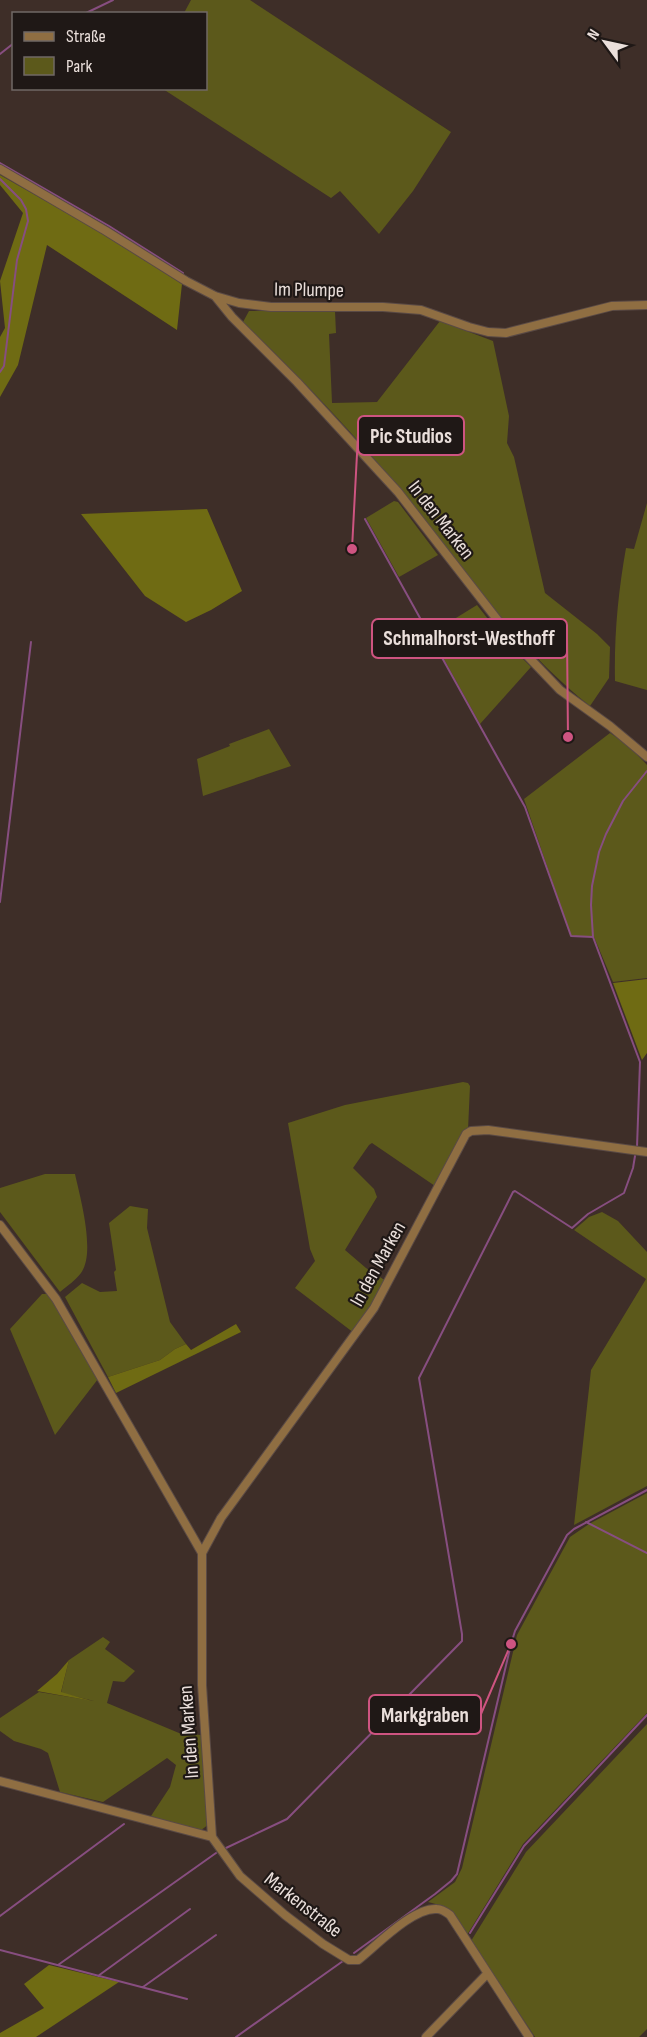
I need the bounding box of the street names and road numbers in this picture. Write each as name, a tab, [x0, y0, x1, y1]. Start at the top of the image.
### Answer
street label: Im Plumpe	[274, 277, 344, 303]
street label: In den Marken	[403, 476, 479, 564]
street label: In den Marken	[345, 1217, 411, 1311]
street label: In den Marken	[174, 1685, 204, 1779]
street label: Markenstraße	[259, 1867, 347, 1943]

